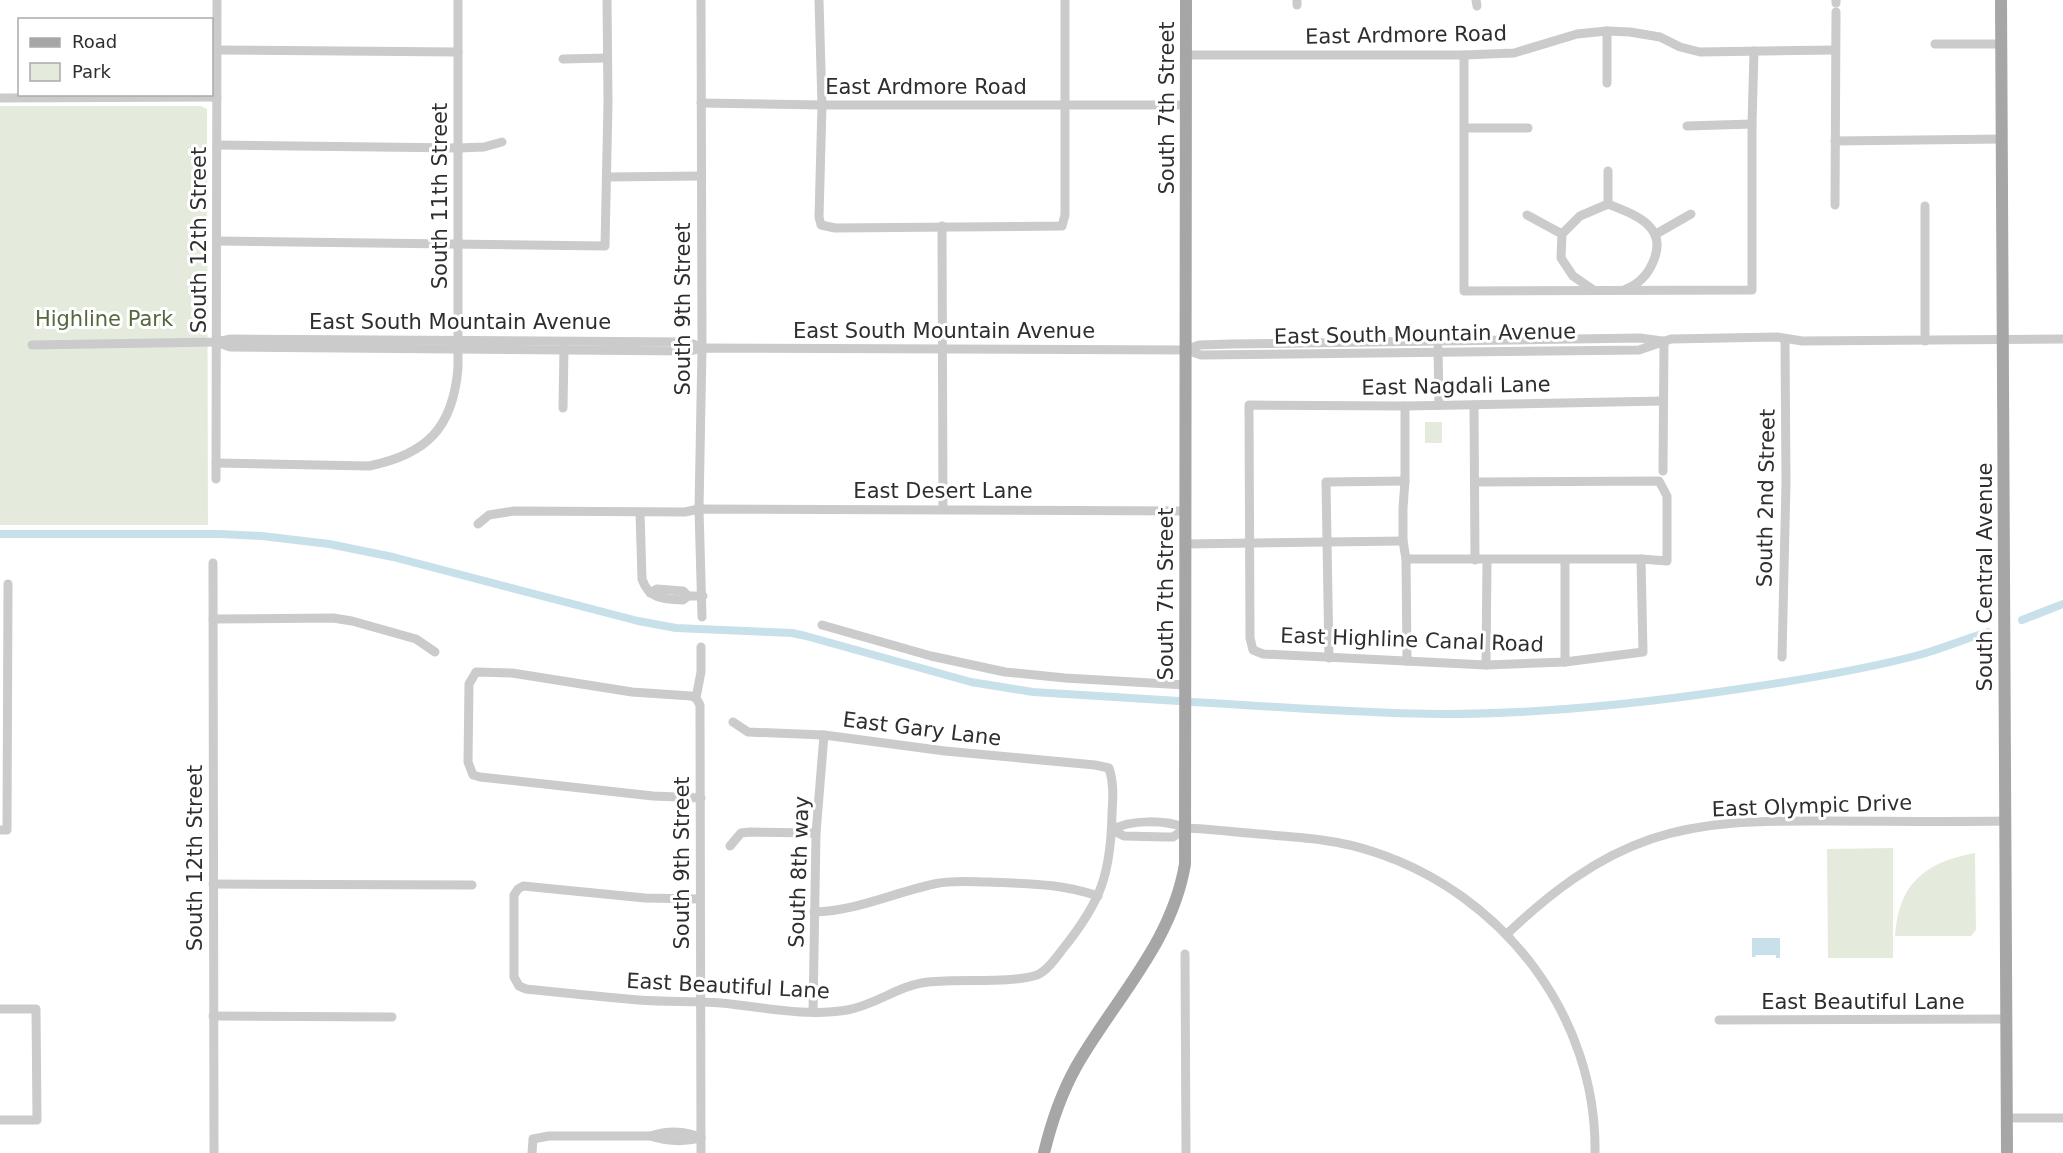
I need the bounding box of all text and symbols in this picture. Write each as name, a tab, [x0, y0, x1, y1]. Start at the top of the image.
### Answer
legend	[18, 18, 213, 96]
street label: South 7th Street	[1155, 21, 1179, 195]
street label: East Ardmore Road	[1305, 21, 1507, 49]
text: Road	[72, 31, 117, 52]
text: Park	[72, 61, 111, 82]
street label: East Ardmore Road	[825, 75, 1027, 99]
street label: South 11th Street	[428, 103, 452, 289]
street label: South 12th Street	[187, 147, 211, 333]
street label: South 9th Street	[671, 222, 695, 396]
park label: Highline Park	[35, 307, 174, 331]
street label: East South Mountain Avenue	[309, 310, 611, 334]
street label: East South Mountain Avenue	[793, 319, 1095, 343]
street label: East South Mountain Avenue	[1274, 319, 1576, 349]
street label: East Nagdali Lane	[1361, 372, 1551, 400]
street label: South 2nd Street	[1752, 409, 1780, 587]
street label: South Central Avenue	[1973, 463, 1997, 691]
street label: East Desert Lane	[853, 479, 1033, 503]
street label: South 7th Street	[1154, 507, 1178, 681]
street label: East Highline Canal Road	[1280, 623, 1544, 657]
street label: East Gary Lane	[841, 707, 1003, 751]
street label: South 12th Street	[183, 765, 207, 951]
street label: South 9th Street	[670, 776, 694, 950]
street label: East Olympic Drive	[1711, 791, 1913, 821]
street label: South 8th way	[784, 796, 814, 948]
street label: East Beautiful Lane	[626, 969, 830, 1003]
street label: East Beautiful Lane	[1761, 990, 1965, 1014]

